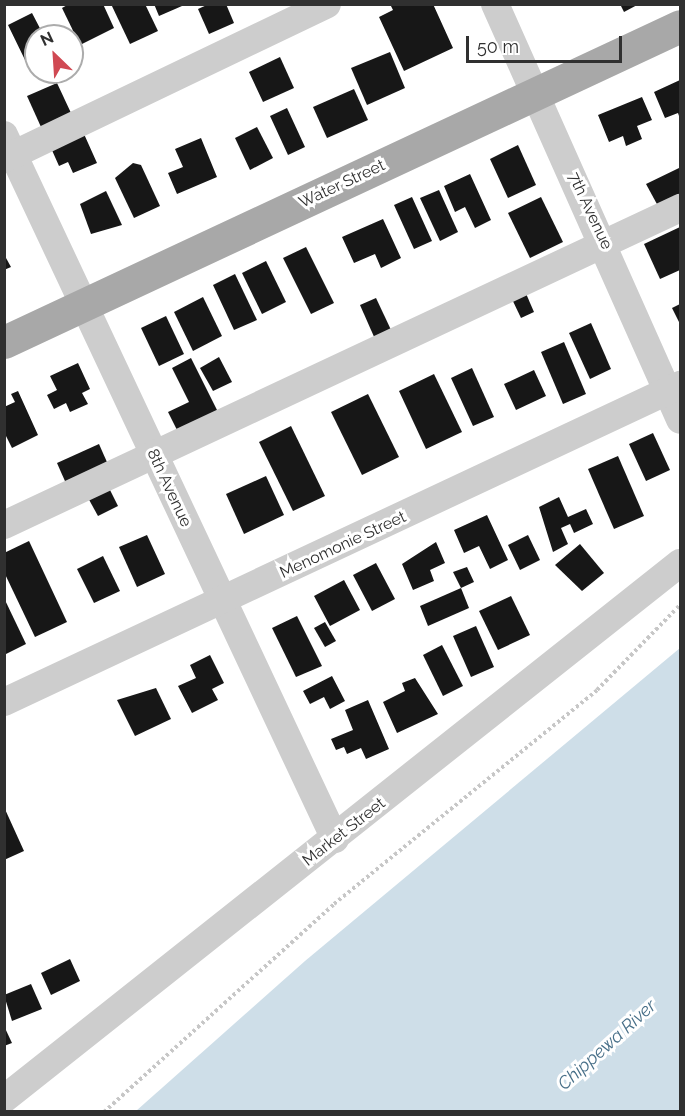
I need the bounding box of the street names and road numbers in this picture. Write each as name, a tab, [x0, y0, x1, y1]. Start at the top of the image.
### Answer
street label: Water Street	[296, 156, 388, 212]
street label: 7th Avenue	[564, 169, 616, 253]
street label: 8th Avenue	[142, 446, 196, 530]
street label: Menomonie Street	[277, 507, 409, 583]
street label: Market Street	[299, 794, 389, 870]

